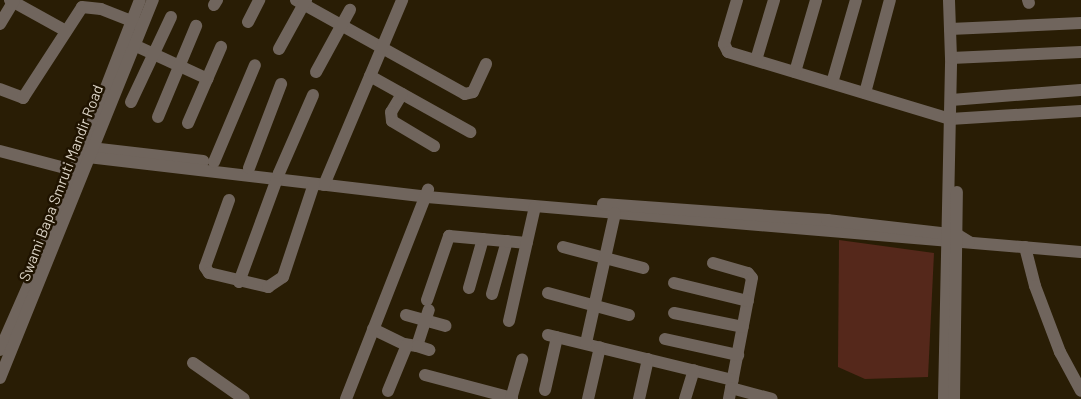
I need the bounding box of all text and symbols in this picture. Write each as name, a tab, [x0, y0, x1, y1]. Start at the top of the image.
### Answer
street label: Swami Bapa Smruti Mandir Road	[15, 82, 107, 284]

